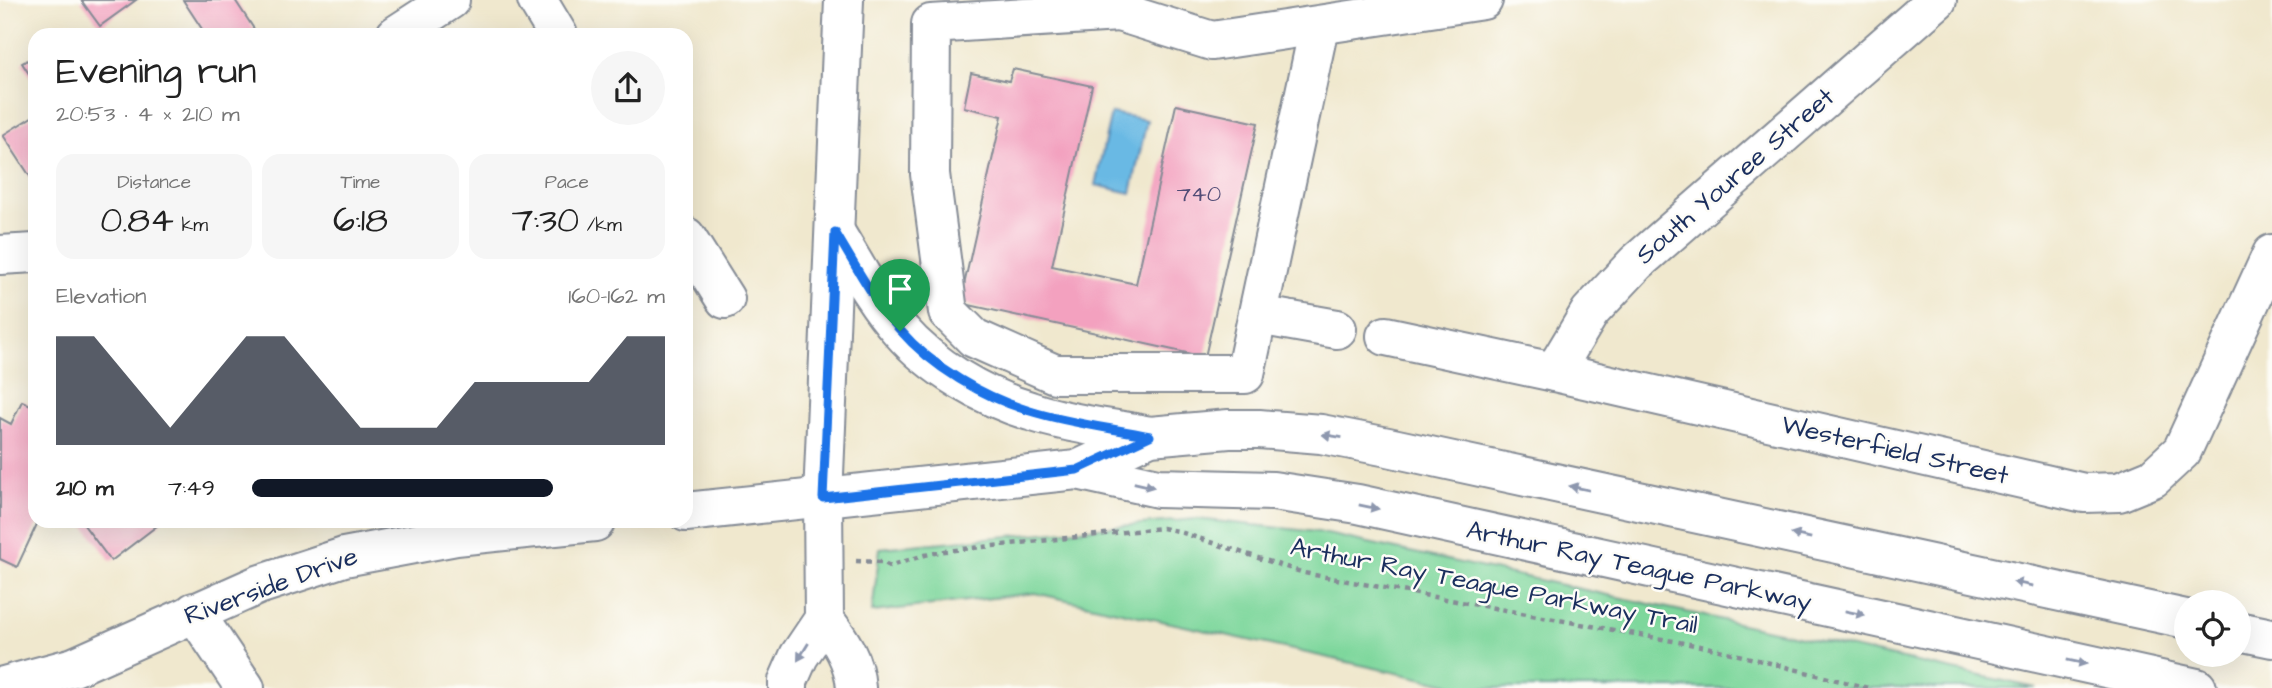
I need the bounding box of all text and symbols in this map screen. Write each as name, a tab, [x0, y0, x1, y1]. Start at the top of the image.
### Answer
text: Evening run	[56, 46, 257, 98]
button: share	[591, 51, 665, 125]
street label: South Youree Street	[1628, 79, 1843, 273]
text: 20:53 · 4 × 210 m	[56, 98, 240, 130]
text: Distance	[117, 169, 191, 196]
text: Time	[341, 169, 380, 196]
text: Pace	[545, 169, 589, 196]
house number: 740	[1177, 178, 1221, 210]
text: 0.84	[100, 196, 174, 245]
text: 6:18	[333, 196, 388, 245]
text: 7:30	[512, 196, 579, 245]
text: km	[174, 212, 208, 239]
text: /km	[579, 212, 622, 239]
pin	[870, 259, 930, 331]
icon: arrive	[881, 270, 919, 308]
text: Elevation	[56, 280, 147, 312]
text: 160–162 m	[568, 280, 665, 312]
street label: Westerfield Street	[1778, 406, 2013, 494]
one-way arrow	[1321, 430, 1343, 441]
text: 210 m	[56, 472, 114, 504]
text: 7:49	[168, 472, 215, 504]
one-way arrow	[1133, 479, 1155, 490]
one-way arrow	[1567, 482, 1589, 493]
one-way arrow	[1358, 501, 1380, 512]
street label: Arthur Ray Teague Parkway	[1463, 512, 1815, 622]
street label: Arthur Ray Teague Parkway Trail	[1287, 529, 1701, 645]
one-way arrow	[1790, 530, 1812, 541]
street label: Riverside Drive	[179, 538, 363, 634]
one-way arrow	[2012, 578, 2034, 589]
map controls	[2174, 590, 2251, 667]
button: locate	[2174, 590, 2251, 667]
one-way arrow	[1844, 608, 1866, 619]
one-way arrow	[796, 642, 809, 662]
one-way arrow	[2066, 656, 2088, 667]

